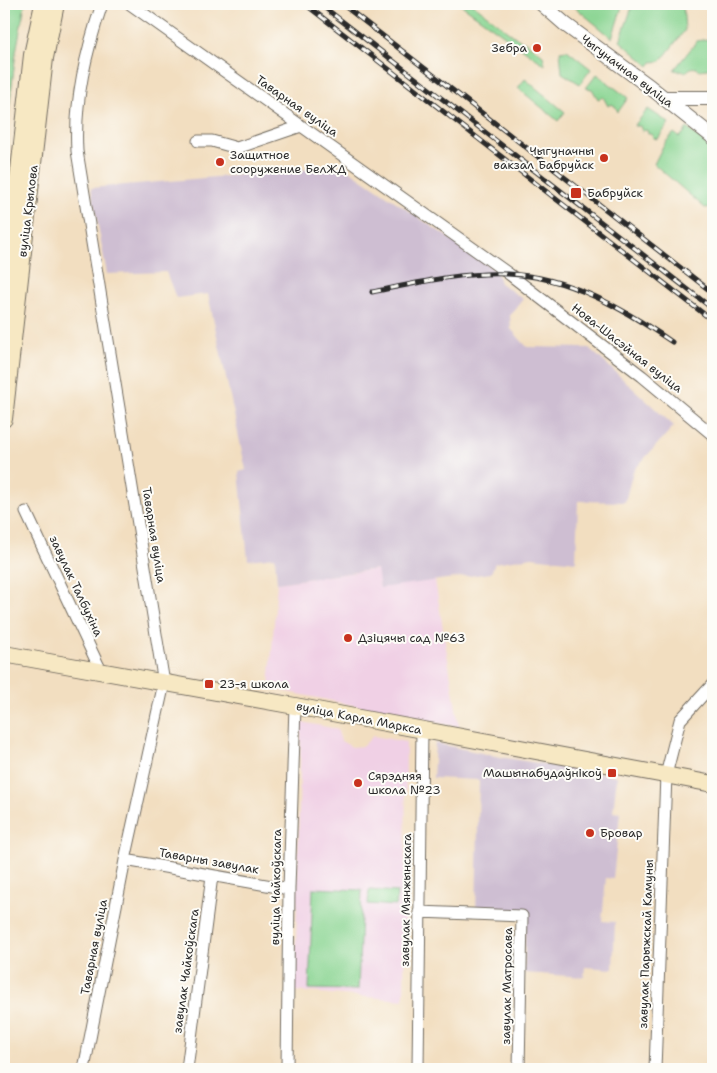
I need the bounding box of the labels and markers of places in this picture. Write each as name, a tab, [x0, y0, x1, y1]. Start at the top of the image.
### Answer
place label: Зебра	[492, 40, 528, 56]
marker: Зебра	[531, 42, 543, 54]
place label: Чыгуначны вакзал Бабруйск	[494, 143, 595, 173]
place label: Защитное сооружение БелЖД	[230, 147, 346, 177]
marker: Чыгуначны вакзал Бабруйск	[598, 152, 610, 164]
marker: Защитное сооружение БелЖД	[214, 156, 226, 168]
place label: Бабруйск	[587, 185, 643, 201]
marker: Бабруйск	[569, 186, 583, 200]
place label: Дзіцячы сад №63	[358, 630, 465, 646]
marker: Дзіцячы сад №63	[342, 632, 354, 644]
place label: 23-я школа	[219, 676, 289, 692]
marker: 23-я школа	[203, 678, 215, 690]
place label: Машынабудаўнікоў	[483, 765, 602, 781]
marker: Машынабудаўнікоў	[606, 767, 618, 779]
place label: Сярэдняя школа №23	[368, 768, 441, 798]
marker: Сярэдняя школа №23	[352, 777, 364, 789]
place label: Бровар	[600, 825, 643, 841]
marker: Бровар	[584, 827, 596, 839]

